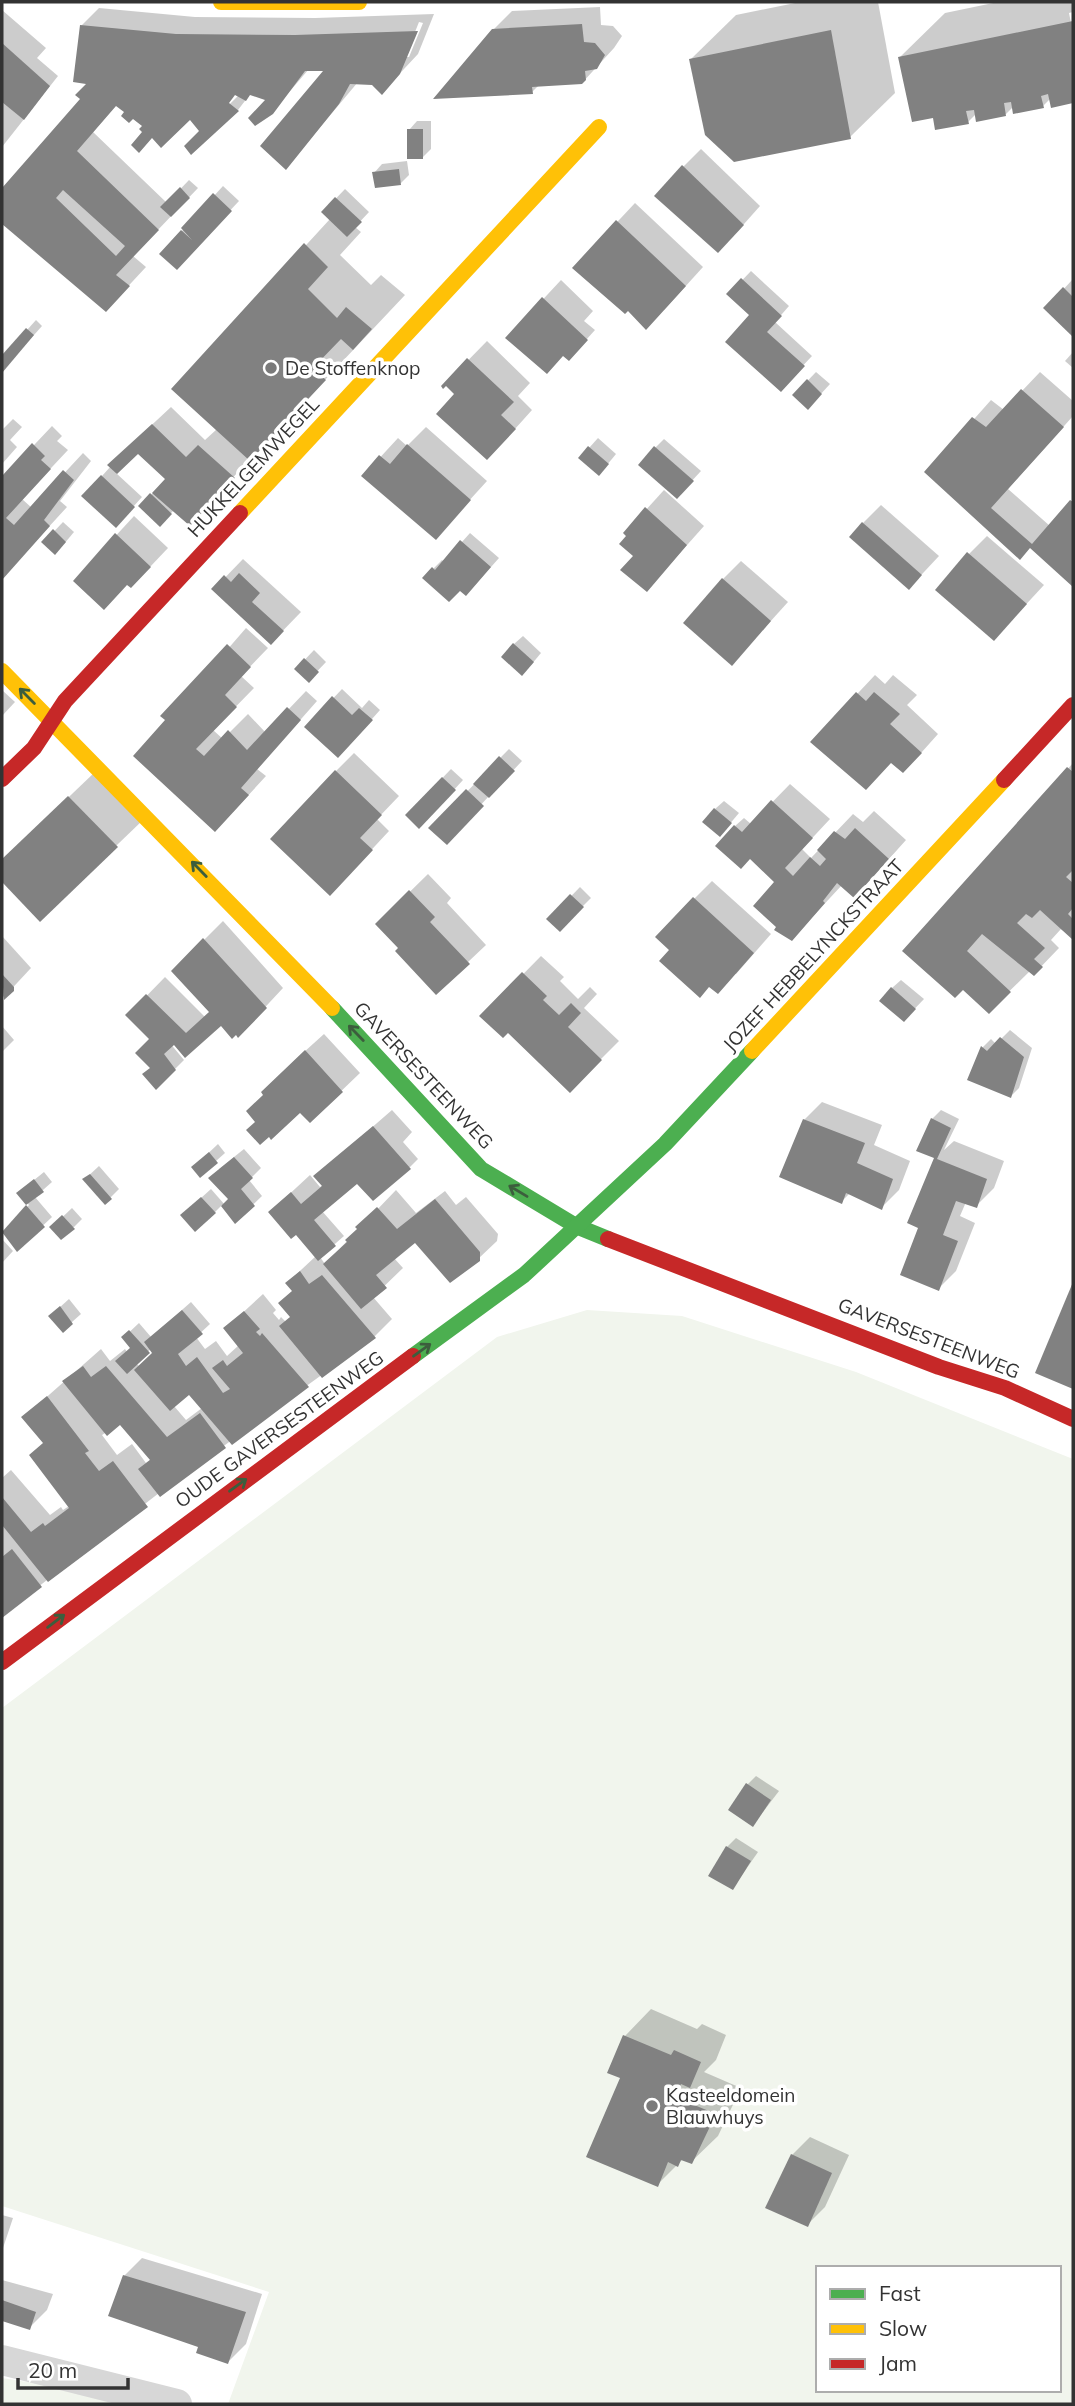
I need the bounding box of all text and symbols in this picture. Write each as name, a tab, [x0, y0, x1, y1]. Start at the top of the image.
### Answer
place label: De Stoffenknop	[285, 356, 421, 380]
marker: De Stoffenknop	[263, 360, 279, 376]
street label: HUKKELGEMWEGEL	[182, 392, 324, 542]
one-way arrow	[19, 688, 36, 705]
street label: JOZEF HEBBELYNCKSTRAAT	[718, 854, 909, 1056]
one-way arrow	[190, 860, 207, 877]
street label: GAVERSESTEENWEG	[349, 996, 499, 1154]
one-way arrow	[348, 1025, 365, 1042]
one-way arrow	[509, 1183, 529, 1197]
street label: GAVERSESTEENWEG	[835, 1292, 1023, 1384]
one-way arrow	[412, 1343, 431, 1358]
street label: OUDE GAVERSESTEENWEG	[170, 1345, 388, 1513]
one-way arrow	[228, 1478, 247, 1492]
one-way arrow	[46, 1614, 65, 1628]
place label: Kasteeldomein Blauwhuys	[666, 2083, 795, 2129]
marker: Kasteeldomein Blauwhuys	[644, 2098, 660, 2114]
legend	[816, 2266, 1061, 2392]
text: Fast	[879, 2280, 921, 2306]
text: Slow	[879, 2315, 927, 2341]
scale bar	[18, 2346, 128, 2390]
text: Jam	[879, 2350, 917, 2376]
text: 20 m	[28, 2357, 77, 2383]

